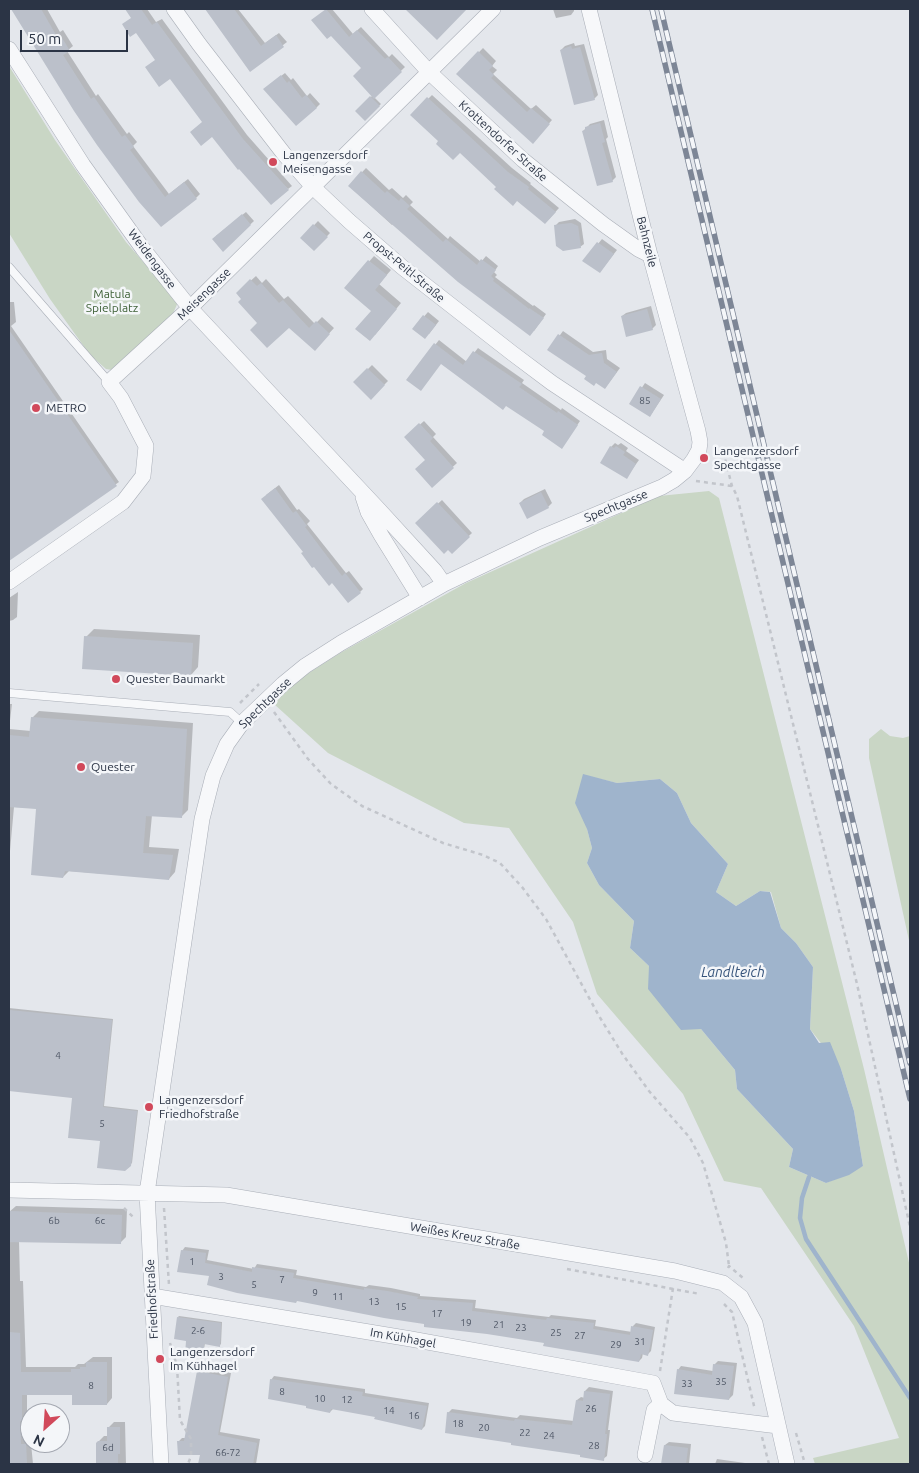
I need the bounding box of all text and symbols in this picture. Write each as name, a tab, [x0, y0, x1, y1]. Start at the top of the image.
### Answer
scale bar	[22, 20, 130, 52]
text: 50 m	[28, 30, 61, 47]
street label: Krottendorfer Straße	[456, 97, 550, 185]
place label: Langenzersdorf Meisengasse	[283, 148, 367, 176]
marker: Langenzersdorf Meisengasse	[267, 156, 279, 168]
street label: Bahnzeile	[634, 215, 660, 269]
street label: Weidengasse	[125, 226, 179, 292]
street label: Propst-Peitl-Straße	[360, 229, 448, 305]
street label: Meisengasse	[174, 265, 234, 323]
park label: Matula Spielplatz	[86, 287, 138, 315]
house number: 85	[639, 395, 651, 407]
place label: METRO	[46, 401, 87, 415]
marker: METRO	[30, 402, 42, 414]
place label: Langenzersdorf Spechtgasse	[714, 444, 798, 472]
marker: Langenzersdorf Spechtgasse	[698, 452, 710, 464]
street label: Spechtgasse	[582, 487, 650, 525]
place label: Quester Baumarkt	[126, 672, 225, 686]
marker: Quester Baumarkt	[110, 673, 122, 685]
street label: Spechtgasse	[236, 674, 294, 732]
place label: Quester	[91, 760, 135, 774]
marker: Quester	[75, 761, 87, 773]
water label: Landlteich	[701, 964, 765, 980]
house number: 4	[55, 1050, 61, 1062]
place label: Langenzersdorf Friedhofstraße	[159, 1093, 243, 1121]
marker: Langenzersdorf Friedhofstraße	[143, 1101, 155, 1113]
house number: 5	[99, 1118, 105, 1130]
house number: 6b	[48, 1215, 60, 1227]
house number: 6c	[95, 1215, 105, 1227]
street label: Weißes Kreuz Straße	[409, 1219, 521, 1253]
house number: 1	[189, 1256, 195, 1268]
street label: Friedhofstraße	[143, 1259, 161, 1339]
house number: 3	[218, 1271, 224, 1283]
house number: 7	[279, 1274, 285, 1286]
house number: 5	[251, 1279, 257, 1291]
house number: 9	[312, 1287, 318, 1299]
house number: 11	[332, 1291, 344, 1303]
house number: 13	[368, 1296, 380, 1308]
house number: 15	[395, 1301, 407, 1313]
house number: 17	[431, 1308, 443, 1320]
house number: 19	[460, 1317, 472, 1329]
house number: 21	[493, 1319, 505, 1331]
house number: 23	[515, 1322, 527, 1334]
house number: 2-6	[191, 1325, 205, 1337]
street label: Im Kühhagel	[369, 1325, 437, 1351]
house number: 25	[550, 1327, 562, 1339]
house number: 27	[574, 1330, 586, 1342]
house number: 31	[634, 1336, 646, 1348]
house number: 29	[610, 1339, 622, 1351]
place label: Langenzersdorf Im Kühhagel	[170, 1345, 254, 1373]
marker: Langenzersdorf Im Kühhagel	[154, 1353, 166, 1365]
house number: 35	[715, 1376, 727, 1388]
house number: 33	[681, 1378, 693, 1390]
house number: 8	[88, 1380, 94, 1392]
house number: 8	[279, 1386, 285, 1398]
house number: 10	[314, 1393, 326, 1405]
house number: 12	[341, 1394, 353, 1406]
north arrow	[20, 1403, 70, 1453]
house number: 26	[585, 1403, 597, 1415]
house number: 14	[383, 1405, 395, 1417]
house number: 16	[408, 1410, 420, 1422]
house number: 18	[452, 1418, 464, 1430]
house number: 20	[478, 1422, 490, 1434]
house number: 22	[519, 1427, 531, 1439]
house number: 24	[543, 1430, 555, 1442]
text: N	[31, 1431, 47, 1450]
house number: 28	[588, 1440, 600, 1452]
house number: 6d	[102, 1442, 114, 1454]
house number: 66-72	[215, 1447, 241, 1459]

